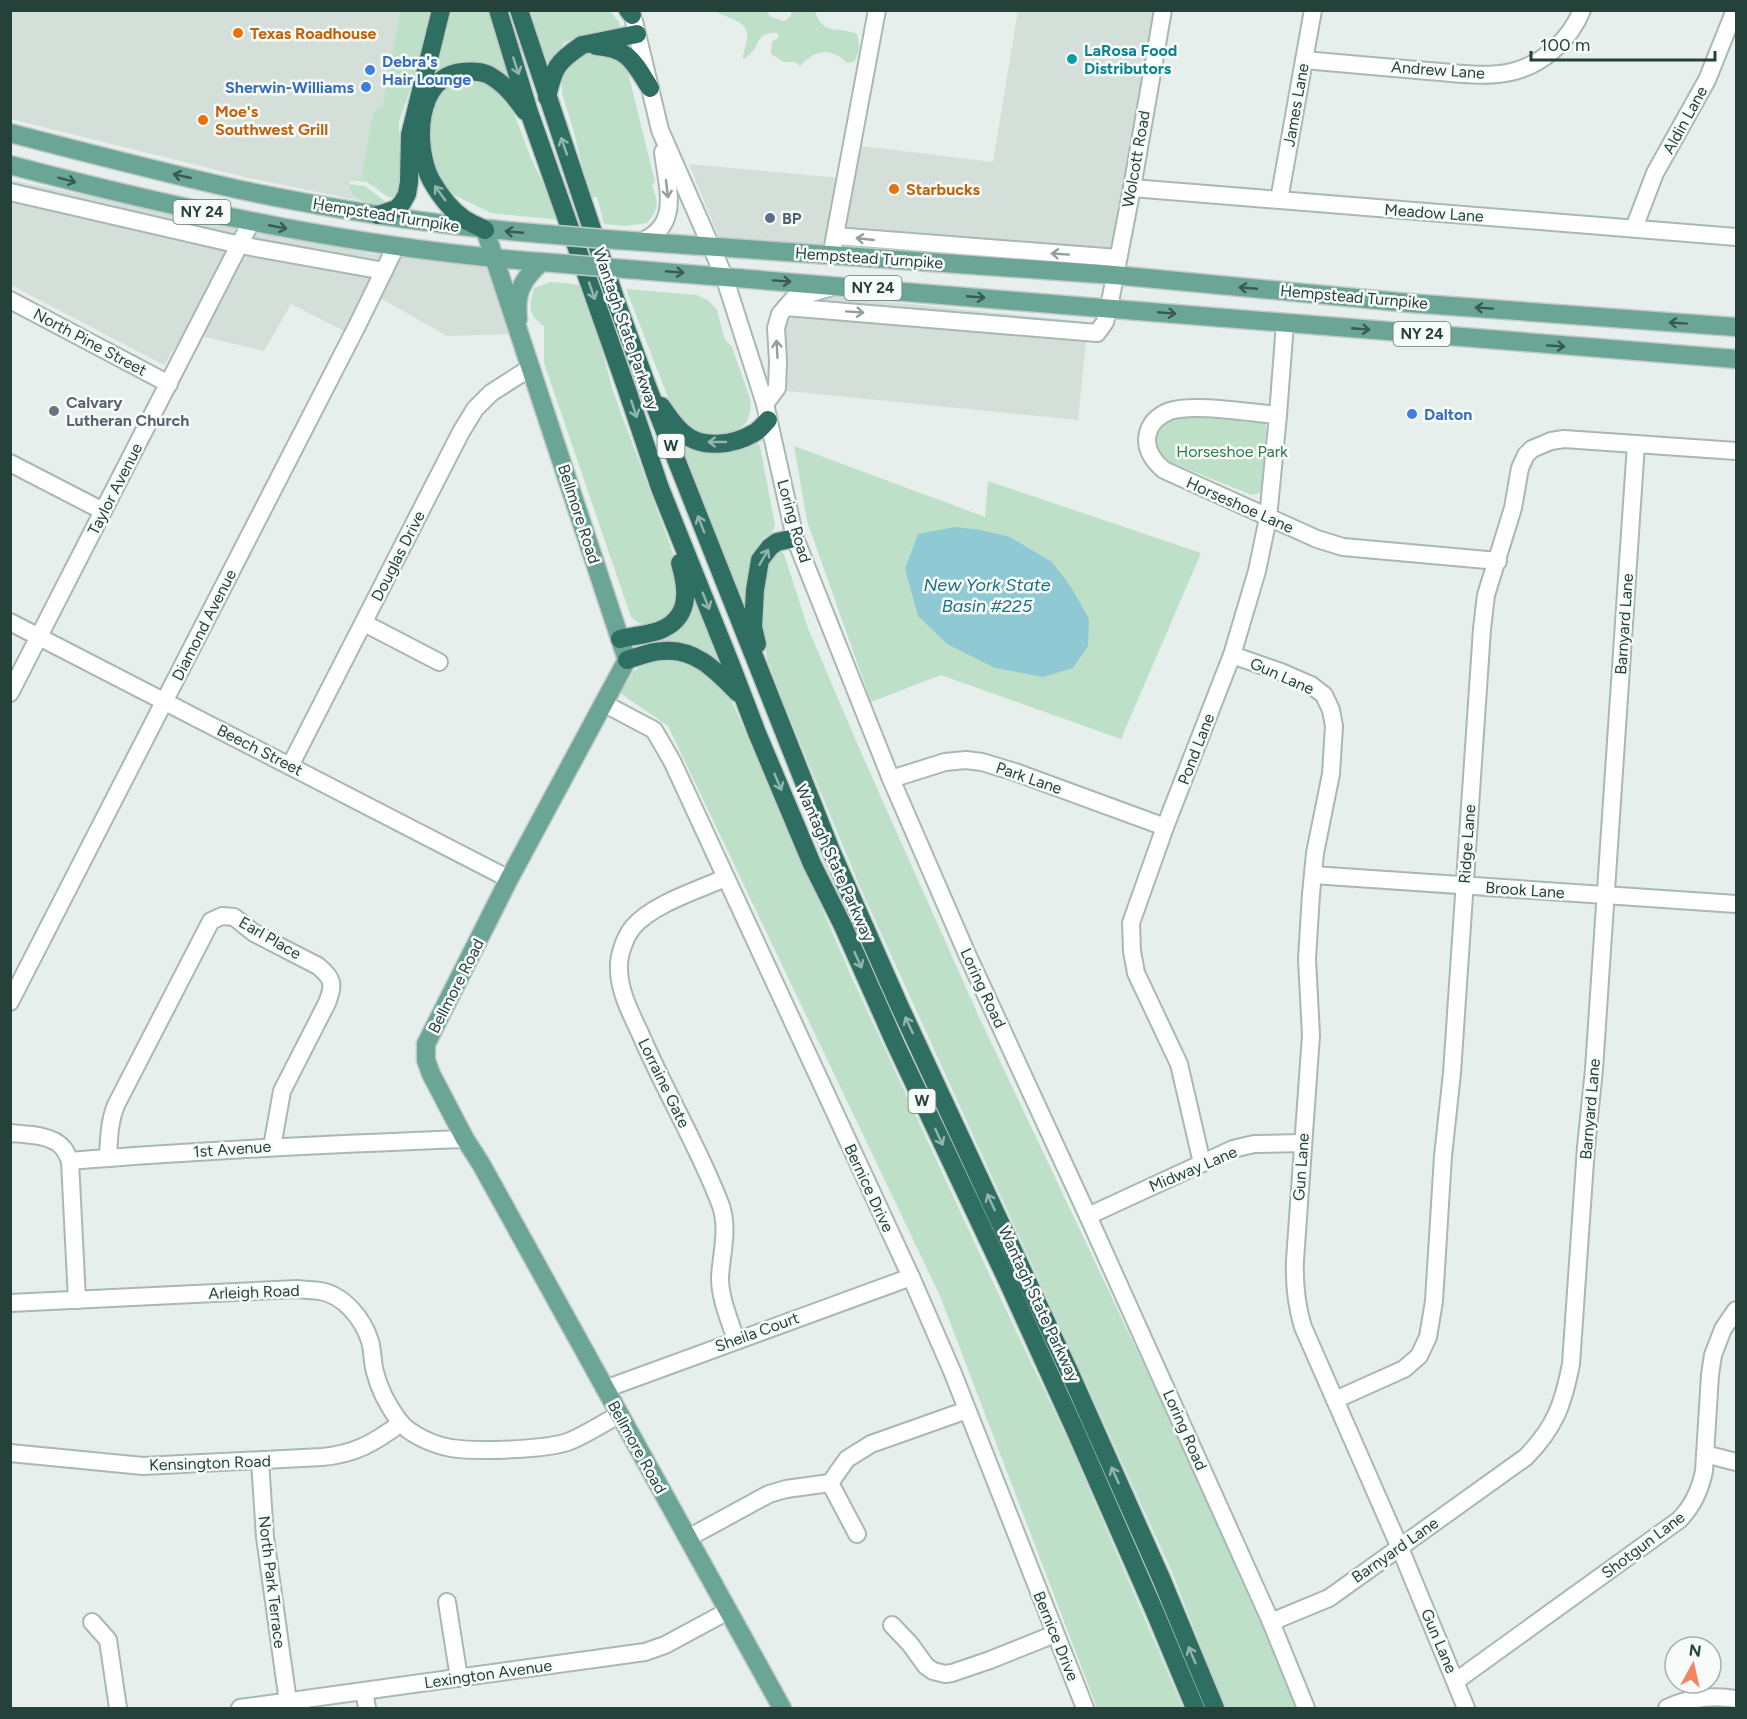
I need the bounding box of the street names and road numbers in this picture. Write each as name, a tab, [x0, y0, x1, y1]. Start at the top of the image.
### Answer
street label: Andrew Lane	[1391, 57, 1486, 83]
street label: James Lane	[1279, 62, 1313, 148]
street label: Aldin Lane	[1659, 83, 1711, 157]
street label: Wolcott Road	[1118, 109, 1154, 209]
street label: Hempstead Turnpike	[311, 194, 461, 236]
road number: NY 24	[174, 200, 230, 224]
street label: Meadow Lane	[1384, 200, 1485, 226]
street label: Hempstead Turnpike	[794, 243, 944, 273]
street label: Wantagh State Parkway	[589, 245, 663, 413]
road number: NY 24	[844, 276, 902, 300]
street label: Hempstead Turnpike	[1279, 281, 1429, 313]
street label: North Pine Street	[30, 304, 150, 380]
road number: NY 24	[1394, 322, 1450, 346]
road number: W	[658, 434, 684, 458]
street label: Taylor Avenue	[84, 440, 146, 538]
street label: Bellmore Road	[554, 462, 604, 566]
street label: Horseshoe Lane	[1183, 473, 1297, 537]
street label: Loring Road	[773, 477, 815, 565]
street label: Douglas Drive	[367, 507, 429, 604]
street label: Diamond Avenue	[168, 566, 240, 684]
street label: Barnyard Lane	[1611, 572, 1637, 675]
street label: Gun Lane	[1247, 653, 1317, 699]
street label: Pond Lane	[1174, 710, 1218, 787]
street label: Beech Street	[214, 720, 306, 780]
street label: Park Lane	[994, 758, 1065, 798]
street label: Wantagh State Parkway	[792, 781, 879, 945]
street label: Ridge Lane	[1455, 804, 1479, 884]
street label: Brook Lane	[1485, 878, 1566, 902]
street label: Earl Place	[235, 913, 305, 964]
street label: Bellmore Road	[424, 936, 488, 1036]
street label: Loring Road	[956, 945, 1010, 1031]
street label: Lorraine Gate	[634, 1035, 694, 1131]
street label: Barnyard Lane	[1576, 1057, 1604, 1160]
road number: W	[908, 1089, 936, 1113]
street label: Gun Lane	[1289, 1132, 1313, 1202]
street label: 1st Avenue	[192, 1137, 272, 1161]
street label: Bernice Drive	[840, 1141, 898, 1235]
street label: Midway Lane	[1146, 1142, 1240, 1196]
street label: Wantagh State Parkway	[994, 1223, 1084, 1386]
street label: Arleigh Road	[208, 1281, 300, 1303]
street label: Sheila Court	[712, 1308, 802, 1356]
street label: Loring Road	[1159, 1387, 1211, 1473]
street label: Bellmore Road	[604, 1397, 670, 1497]
street label: Kensington Road	[149, 1451, 271, 1475]
street label: Shotgun Lane	[1598, 1507, 1689, 1582]
street label: Barnyard Lane	[1348, 1513, 1442, 1587]
street label: North Park Terrace	[254, 1515, 290, 1650]
street label: Bernice Drive	[1029, 1588, 1083, 1684]
street label: Gun Lane	[1417, 1606, 1461, 1676]
street label: Lexington Avenue	[423, 1656, 553, 1692]

